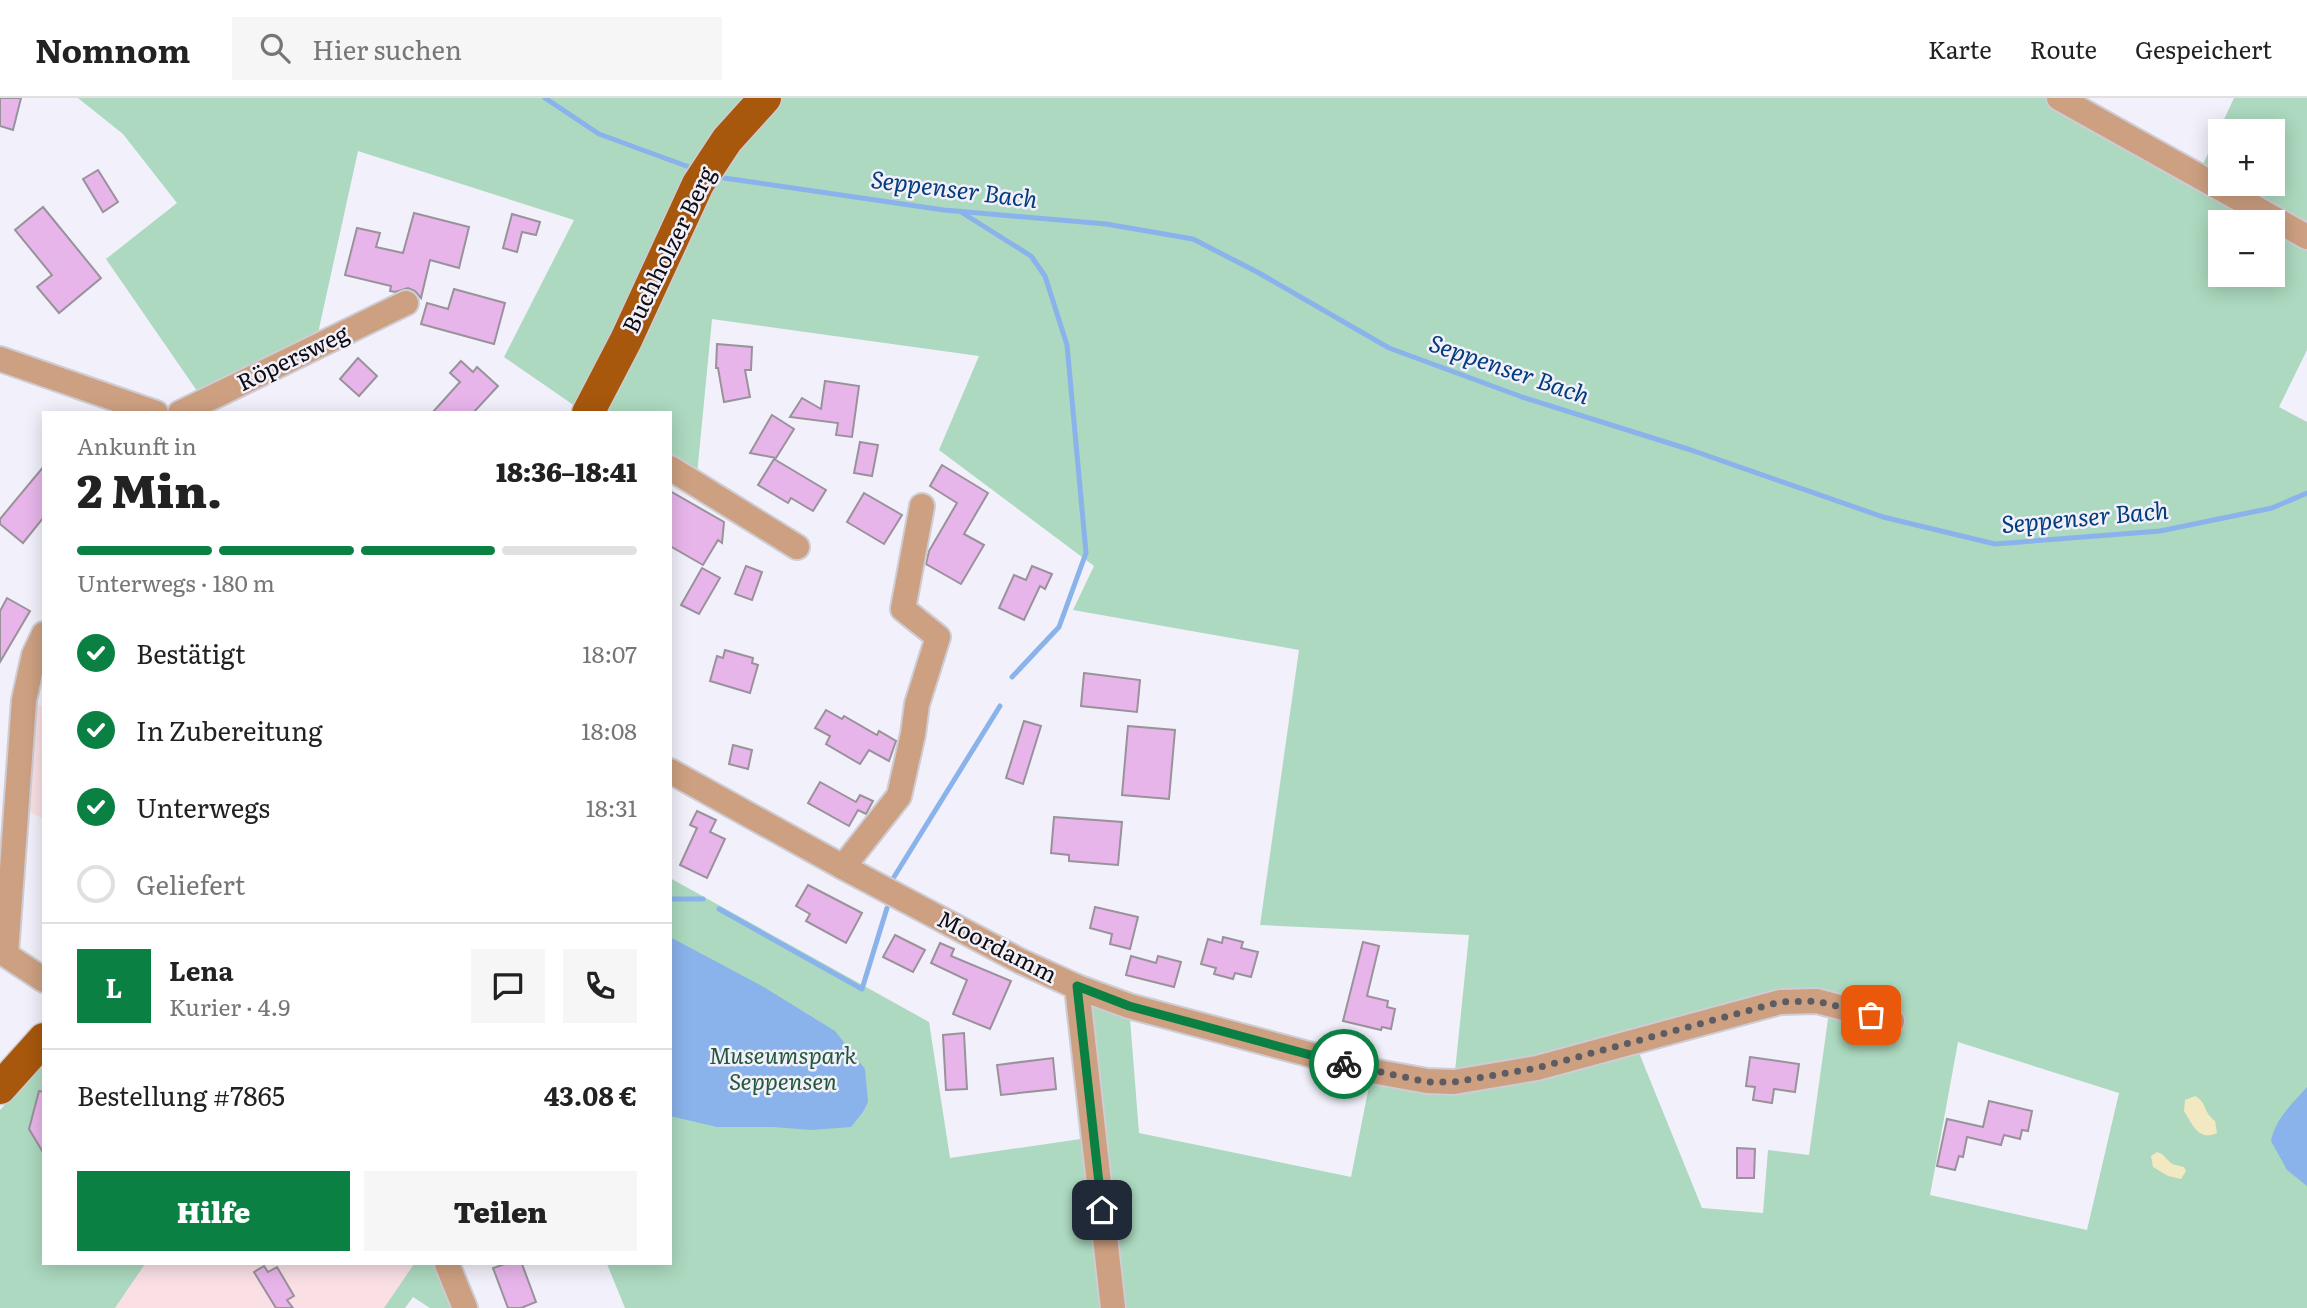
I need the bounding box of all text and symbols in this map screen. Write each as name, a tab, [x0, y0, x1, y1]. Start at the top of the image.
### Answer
search box	[232, 17, 722, 80]
text: Nomnom	[35, 24, 190, 73]
icon: search	[256, 29, 294, 67]
text: Hier suchen	[312, 29, 462, 68]
text: Karte	[1928, 31, 1992, 66]
text: Route	[2030, 31, 2097, 66]
text: Gespeichert	[2135, 31, 2272, 66]
map controls	[2208, 119, 2285, 287]
button: +	[2208, 119, 2285, 196]
street label: Buchholzer Berg	[612, 160, 722, 338]
water label: Seppenser Bach	[869, 160, 1040, 215]
button: −	[2208, 210, 2285, 287]
street label: Röpersweg	[230, 314, 354, 398]
water label: Seppenser Bach	[1425, 324, 1595, 411]
text: Ankunft in	[77, 428, 197, 462]
text: 18:36–18:41	[496, 451, 637, 490]
text: 2 Min.	[77, 454, 222, 522]
water label: Seppenser Bach	[2000, 491, 2170, 540]
text: Unterwegs · 180 m	[77, 565, 275, 599]
text: Bestätigt	[136, 633, 245, 672]
icon: check	[77, 634, 115, 672]
text: 18:07	[582, 636, 637, 670]
text: In Zubereitung	[136, 710, 323, 749]
icon: check	[77, 711, 115, 749]
text: 18:08	[581, 713, 637, 747]
text: Unterwegs	[136, 787, 270, 826]
icon: check	[77, 788, 115, 826]
text: 18:31	[586, 790, 637, 824]
text: Geliefert	[136, 864, 245, 903]
street label: Moordamm	[932, 900, 1064, 990]
button: chat	[471, 949, 545, 1023]
button: phone	[563, 949, 637, 1023]
text: Lena	[169, 950, 233, 989]
text: L	[106, 967, 122, 1006]
pin	[1841, 985, 1901, 1045]
text: Kurier · 4.9	[169, 989, 290, 1023]
icon: bag	[1852, 996, 1890, 1034]
courier	[1309, 1029, 1379, 1099]
park label: Museumspark Seppensen	[709, 1037, 857, 1097]
icon: bike	[1325, 1045, 1363, 1083]
text: Bestellung #7865	[77, 1075, 285, 1114]
text: 43.08 €	[544, 1075, 637, 1114]
button: Hilfe	[77, 1171, 350, 1251]
button: Teilen	[364, 1171, 637, 1251]
pin	[1072, 1180, 1132, 1240]
icon: home	[1083, 1191, 1121, 1229]

